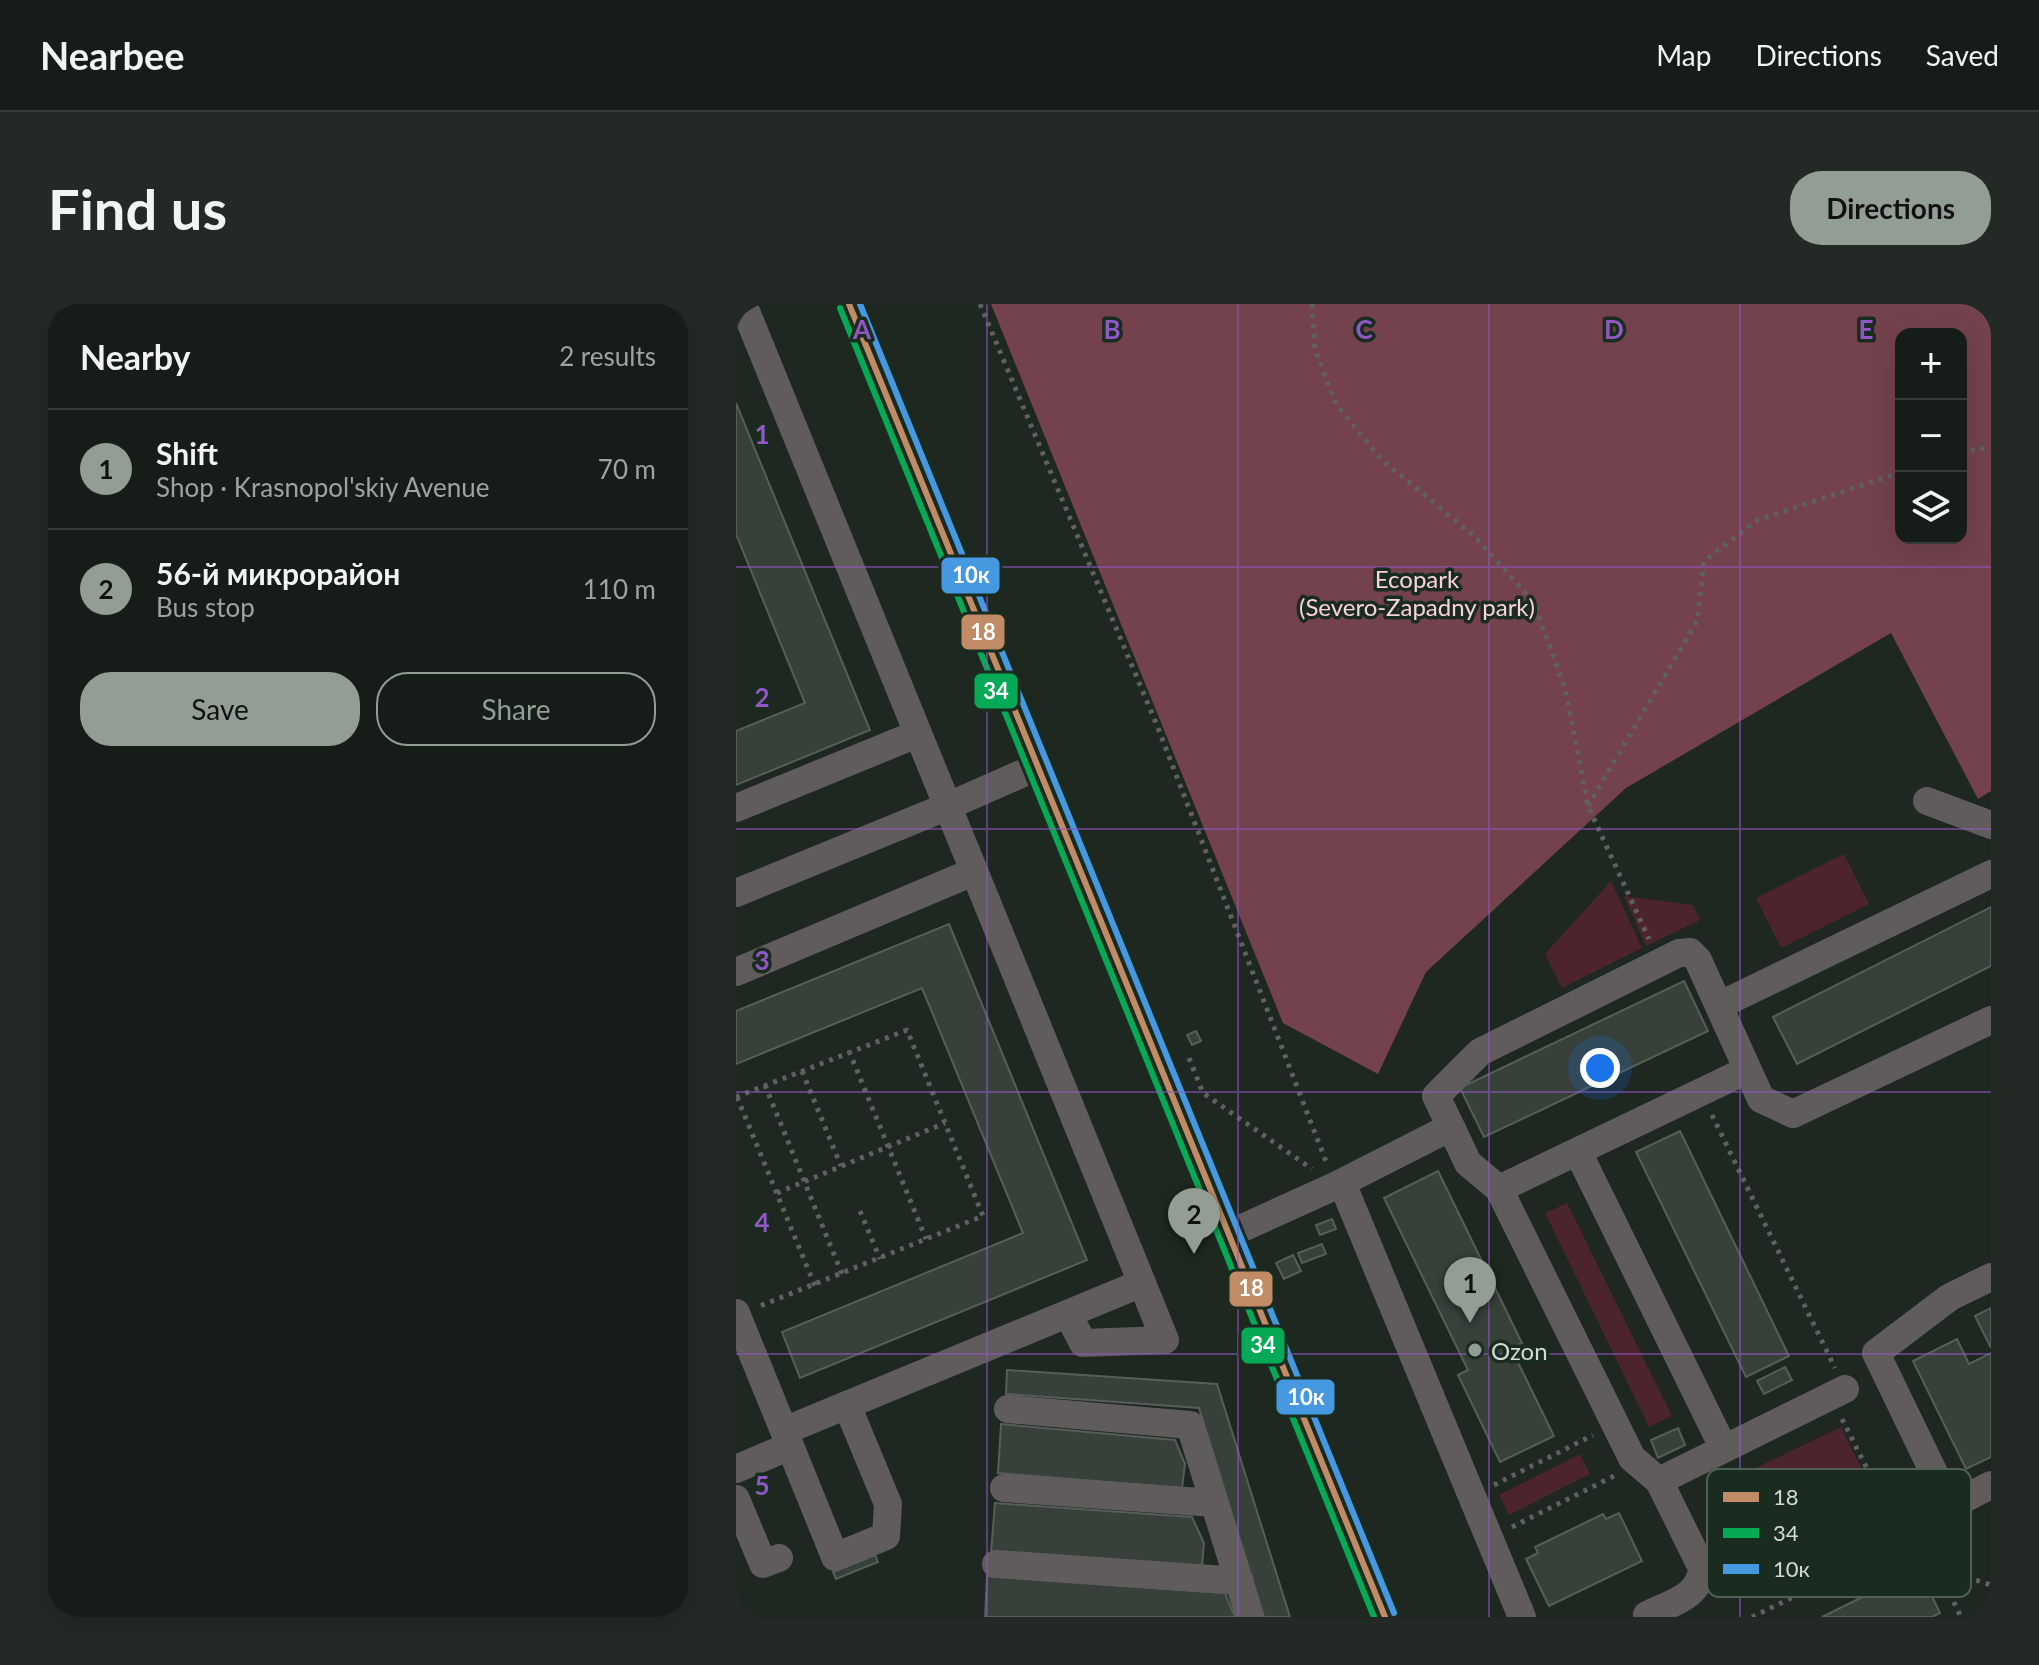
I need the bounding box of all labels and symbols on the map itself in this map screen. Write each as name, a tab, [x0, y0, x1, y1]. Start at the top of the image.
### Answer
text: A	[852, 313, 872, 345]
text: B	[1103, 313, 1121, 345]
text: C	[1355, 313, 1373, 345]
text: D	[1604, 313, 1624, 345]
text: E	[1859, 313, 1873, 345]
text: 1	[754, 418, 770, 450]
line badge: 10к	[940, 556, 1001, 595]
text: 10к	[952, 561, 990, 588]
park label: Ecopark (Severo-Zapadny park)	[1299, 564, 1535, 621]
line badge: 18	[960, 613, 1006, 651]
text: 18	[970, 618, 996, 645]
line badge: 34	[973, 672, 1019, 710]
text: 34	[983, 677, 1009, 704]
text: 2	[754, 681, 770, 713]
text: 3	[754, 944, 770, 976]
your location	[1580, 1048, 1620, 1088]
pin: 2	[1168, 1188, 1220, 1254]
text: 4	[754, 1206, 770, 1238]
pin: 1	[1444, 1257, 1496, 1323]
line badge: 18	[1228, 1270, 1274, 1308]
text: 18	[1238, 1274, 1264, 1301]
line badge: 34	[1240, 1326, 1286, 1365]
text: 34	[1250, 1331, 1276, 1358]
place label: Ozon	[1491, 1336, 1548, 1365]
marker: Ozon	[1466, 1341, 1484, 1359]
line badge: 10к	[1275, 1378, 1336, 1416]
text: 10к	[1287, 1383, 1325, 1410]
text: 5	[754, 1469, 770, 1501]
legend	[1707, 1469, 1971, 1597]
text: 18	[1773, 1483, 1799, 1510]
text: 34	[1773, 1519, 1799, 1546]
text: 10к	[1773, 1555, 1811, 1582]

